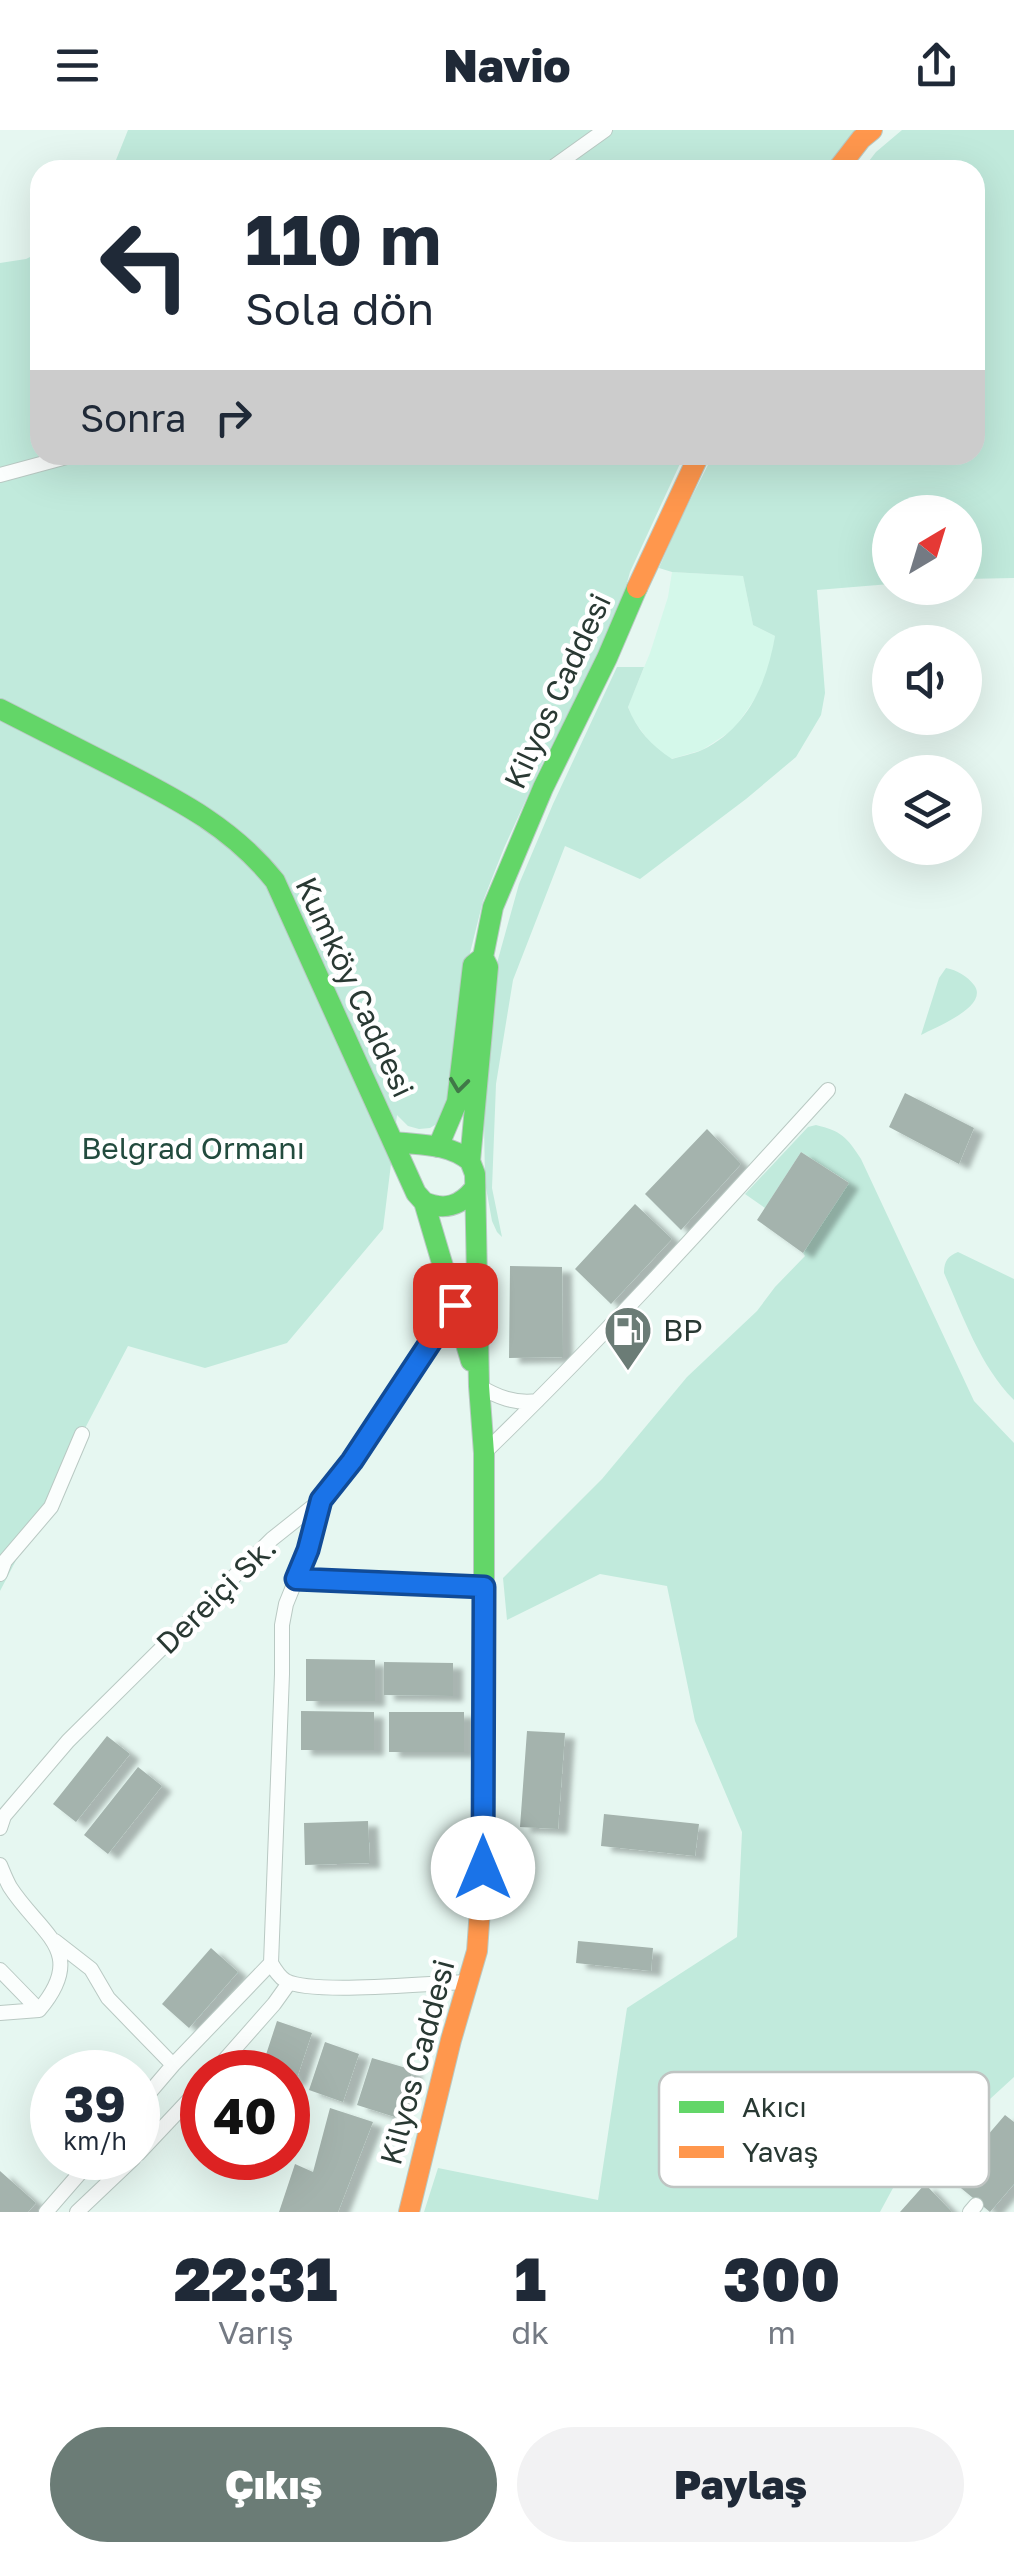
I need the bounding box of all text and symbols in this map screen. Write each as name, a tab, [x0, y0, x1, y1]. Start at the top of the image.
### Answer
icon: menu	[50, 38, 105, 93]
text: Navio	[443, 38, 571, 92]
icon: share	[909, 38, 964, 93]
text: 110 m	[245, 196, 441, 280]
icon: left	[80, 200, 210, 330]
text: Sola dön	[245, 281, 434, 335]
icon: right	[206, 390, 261, 445]
text: Sonra	[80, 395, 186, 440]
north arrow	[872, 495, 982, 605]
map controls	[872, 495, 982, 865]
street label: Kilyos Caddesi	[496, 588, 618, 794]
button: sound	[872, 625, 982, 735]
button: layers	[872, 755, 982, 865]
street label: Kumköy Caddesi	[288, 871, 422, 1103]
one-way arrow	[449, 1077, 470, 1093]
park label: Belgrad Ormanı	[81, 1130, 305, 1166]
pin	[413, 1263, 498, 1348]
icon: arrive	[428, 1278, 483, 1333]
fuel station icon: BP	[602, 1304, 654, 1372]
place label: BP	[663, 1312, 703, 1348]
street label: Dereiçi Sk.	[149, 1529, 283, 1661]
position arrow	[431, 1816, 535, 1920]
street label: Kilyos Caddesi	[372, 1955, 462, 2169]
speed limit sign: 40	[180, 2050, 310, 2180]
legend	[659, 2072, 989, 2187]
text: 39	[64, 2073, 126, 2133]
text: Akıcı	[742, 2090, 807, 2123]
text: km/h	[63, 2125, 127, 2156]
text: Yavaş	[742, 2135, 818, 2168]
text: 22:31	[174, 2242, 338, 2314]
text: 1	[514, 2242, 546, 2314]
text: 300	[723, 2242, 840, 2314]
text: Varış	[218, 2313, 294, 2351]
text: dk	[511, 2313, 549, 2351]
text: m	[767, 2313, 796, 2351]
button: Çıkış	[50, 2427, 497, 2542]
button: Paylaş	[517, 2427, 964, 2542]

